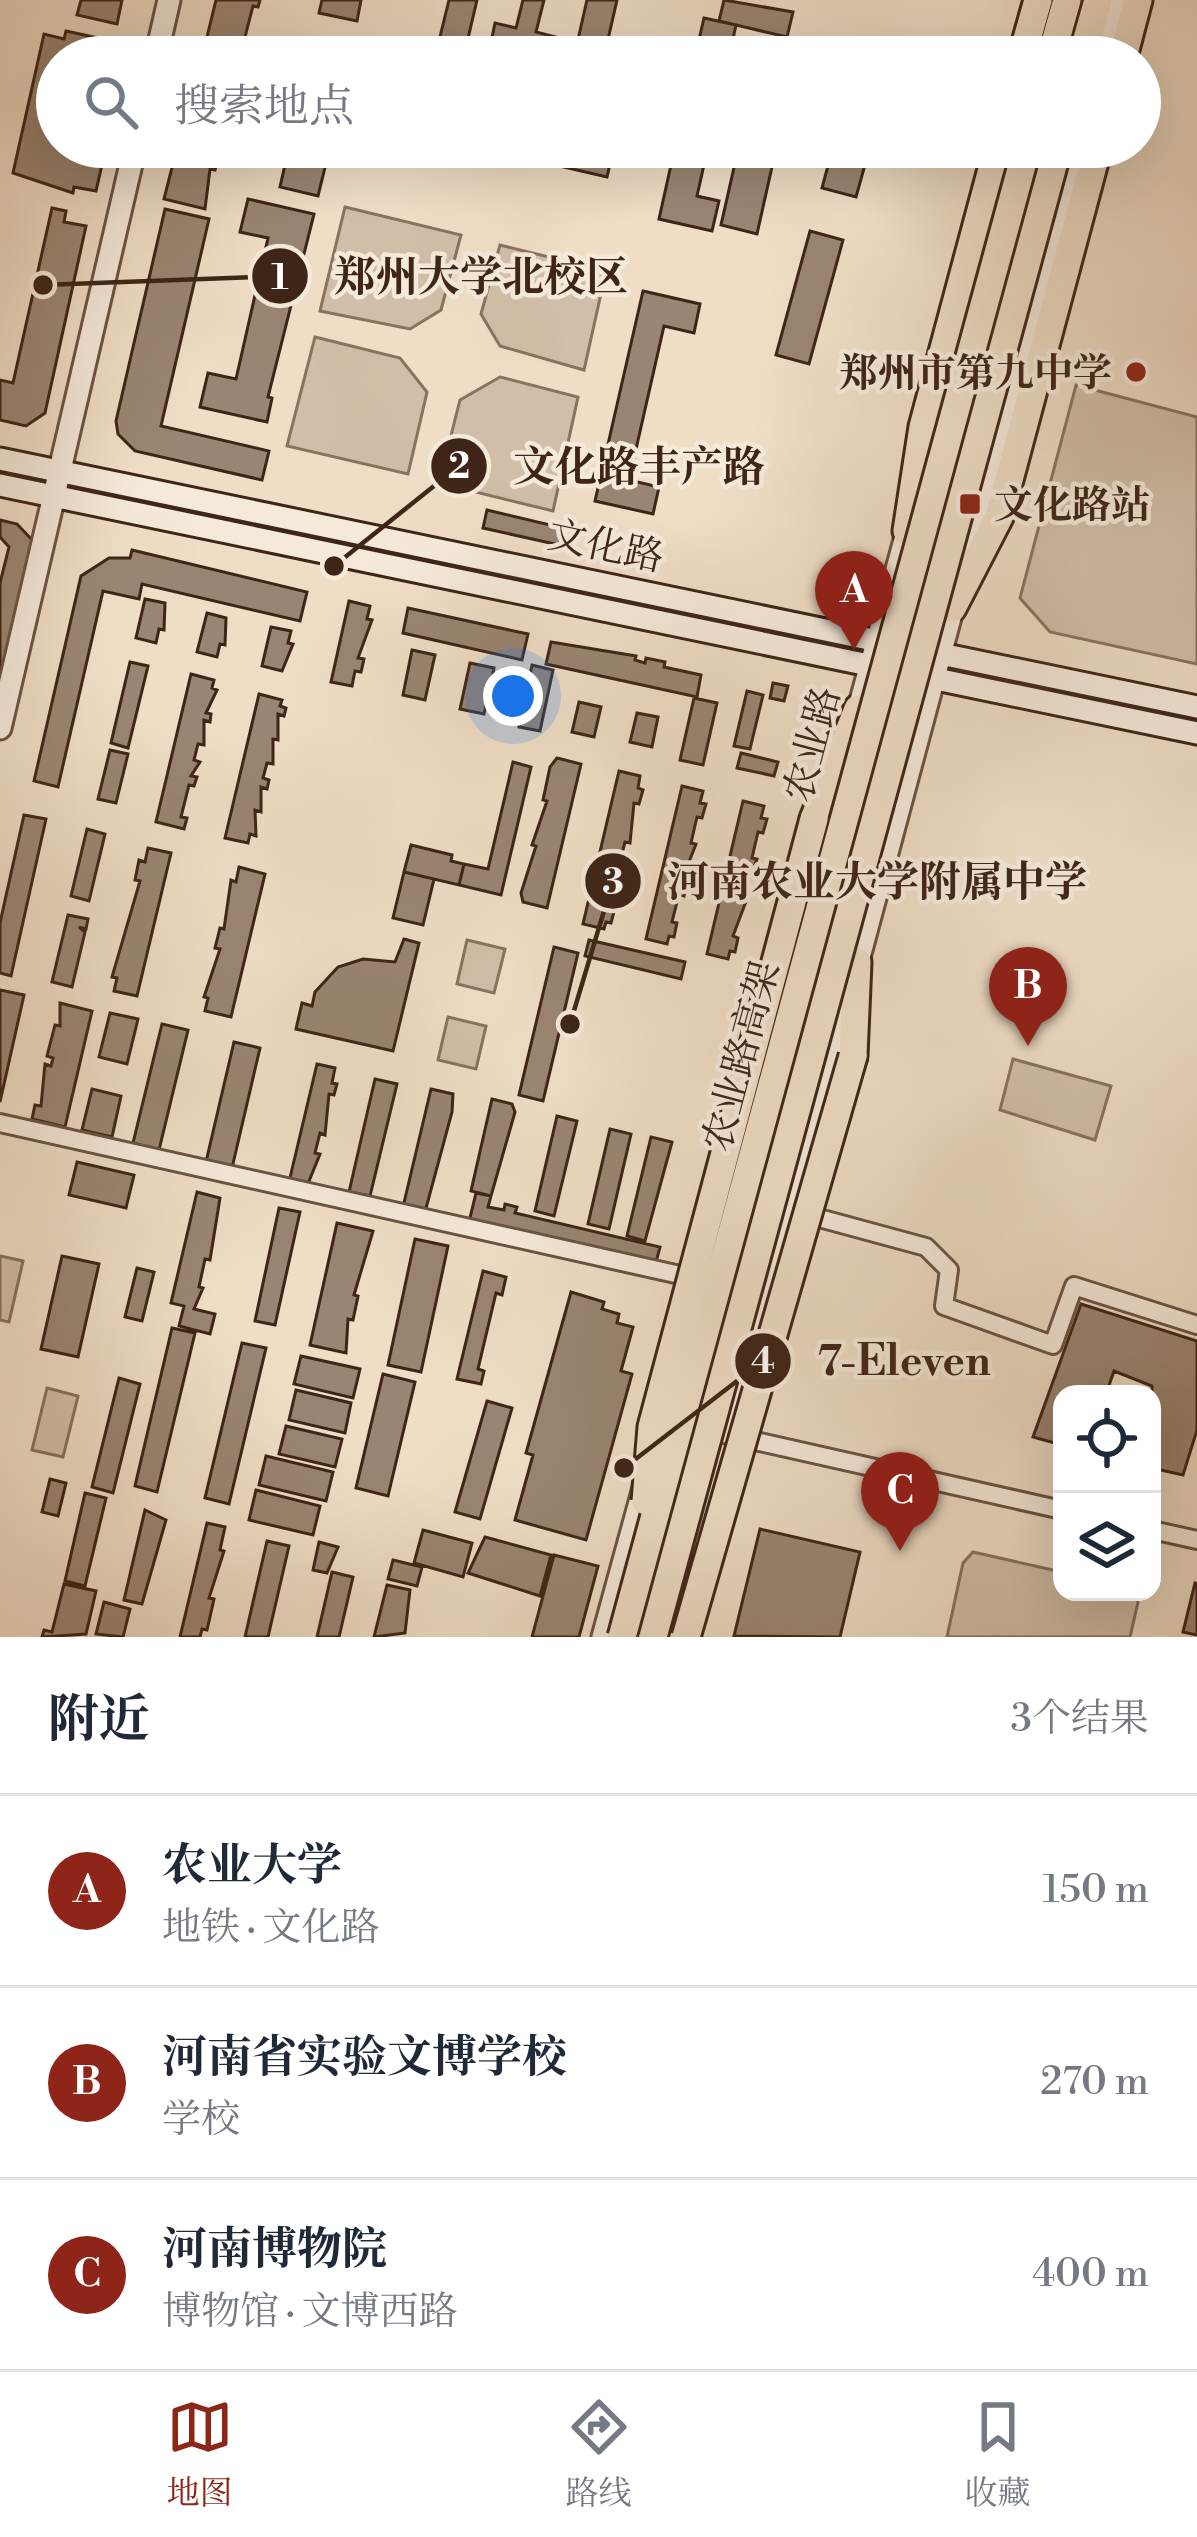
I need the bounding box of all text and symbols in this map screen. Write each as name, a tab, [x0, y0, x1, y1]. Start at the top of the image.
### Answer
search box	[36, 36, 1161, 168]
icon: search	[78, 69, 144, 135]
text: 搜索地点	[174, 79, 354, 136]
callout: 郑州大学北校区	[250, 237, 652, 315]
text: 郑州大学北校区	[334, 252, 628, 305]
text: 1	[271, 256, 289, 301]
place label: 郑州市第九中学	[839, 350, 1112, 399]
marker: 郑州市第九中学	[1123, 359, 1149, 385]
callout: 文化路丰产路	[429, 427, 789, 505]
text: 文化路丰产路	[513, 442, 765, 495]
text: 2	[448, 445, 470, 490]
place label: 文化路站	[994, 482, 1150, 531]
marker: 文化路站	[957, 491, 983, 517]
street label: 文化路	[543, 511, 668, 584]
pin: A	[815, 551, 893, 650]
your location	[483, 666, 543, 726]
street label: 农业路	[775, 682, 852, 808]
callout: 河南农业大学附属中学	[583, 842, 1111, 920]
text: 河南农业大学附属中学	[667, 857, 1087, 910]
text: 3	[602, 861, 624, 906]
pin: B	[989, 947, 1067, 1046]
street label: 农业路高架	[694, 956, 791, 1157]
callout: 7-Eleven	[733, 1322, 1014, 1400]
text: 7-Eleven	[817, 1336, 991, 1389]
text: 4	[751, 1340, 775, 1385]
map controls	[1053, 1385, 1161, 1601]
button: locate	[1053, 1385, 1161, 1493]
pin: C	[861, 1452, 939, 1551]
button: layers	[1053, 1493, 1161, 1601]
text: 附近	[48, 1689, 150, 1753]
text: 3个结果	[1010, 1695, 1149, 1744]
text: 农业大学	[162, 1838, 342, 1895]
text: A	[73, 1866, 101, 1915]
text: 150 m	[1043, 1866, 1149, 1915]
text: 地铁 · 文化路	[162, 1904, 380, 1953]
text: 河南省实验文博学校	[162, 2030, 567, 2087]
text: B	[72, 2058, 102, 2107]
text: 270 m	[1040, 2058, 1149, 2107]
text: 学校	[162, 2096, 240, 2145]
text: 河南博物院	[162, 2222, 387, 2279]
text: C	[73, 2250, 101, 2299]
text: 400 m	[1032, 2250, 1149, 2299]
text: 博物馆 · 文博西路	[162, 2288, 458, 2337]
tab: 地图	[167, 2394, 233, 2515]
tab: 路线	[566, 2394, 632, 2515]
tab: 收藏	[965, 2394, 1031, 2515]

